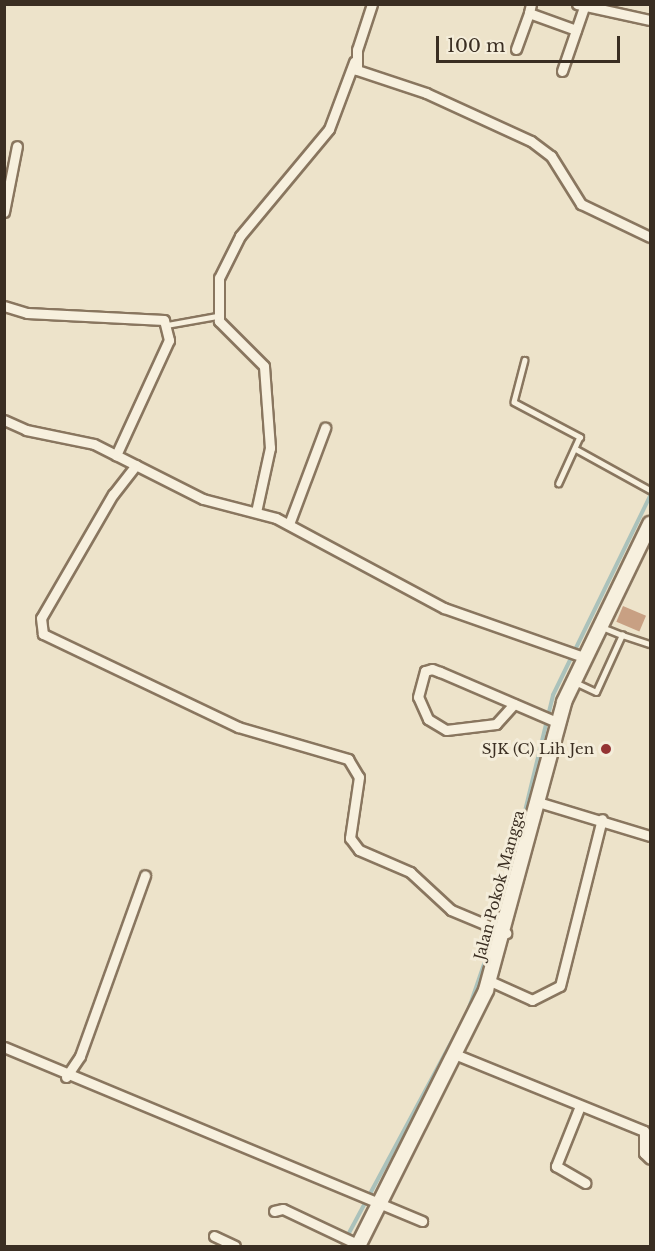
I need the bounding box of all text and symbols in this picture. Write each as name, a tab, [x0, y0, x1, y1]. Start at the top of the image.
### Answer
scale bar	[439, 24, 624, 62]
text: 100 m	[447, 35, 505, 57]
place label: SJK (C) Lih Jen	[481, 740, 594, 758]
marker: SJK (C) Lih Jen	[599, 742, 613, 756]
street label: Jalan Pokok Mangga	[470, 808, 528, 962]

